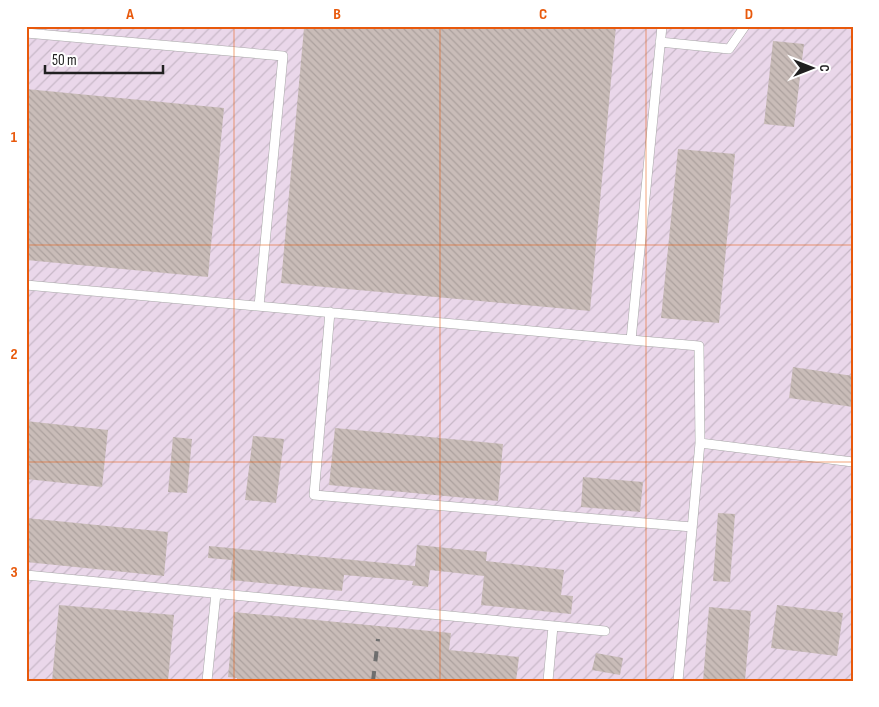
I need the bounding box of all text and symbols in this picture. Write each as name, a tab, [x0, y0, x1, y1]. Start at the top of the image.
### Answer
text: A	[125, 5, 134, 24]
text: B	[333, 5, 341, 24]
text: C	[539, 5, 547, 24]
text: D	[745, 5, 753, 24]
scale bar	[45, 42, 162, 74]
north arrow	[786, 42, 836, 92]
text: 50 m	[52, 51, 77, 70]
text: С	[816, 64, 833, 72]
text: 1	[11, 128, 18, 147]
text: 2	[10, 345, 18, 364]
text: 3	[10, 563, 18, 582]

